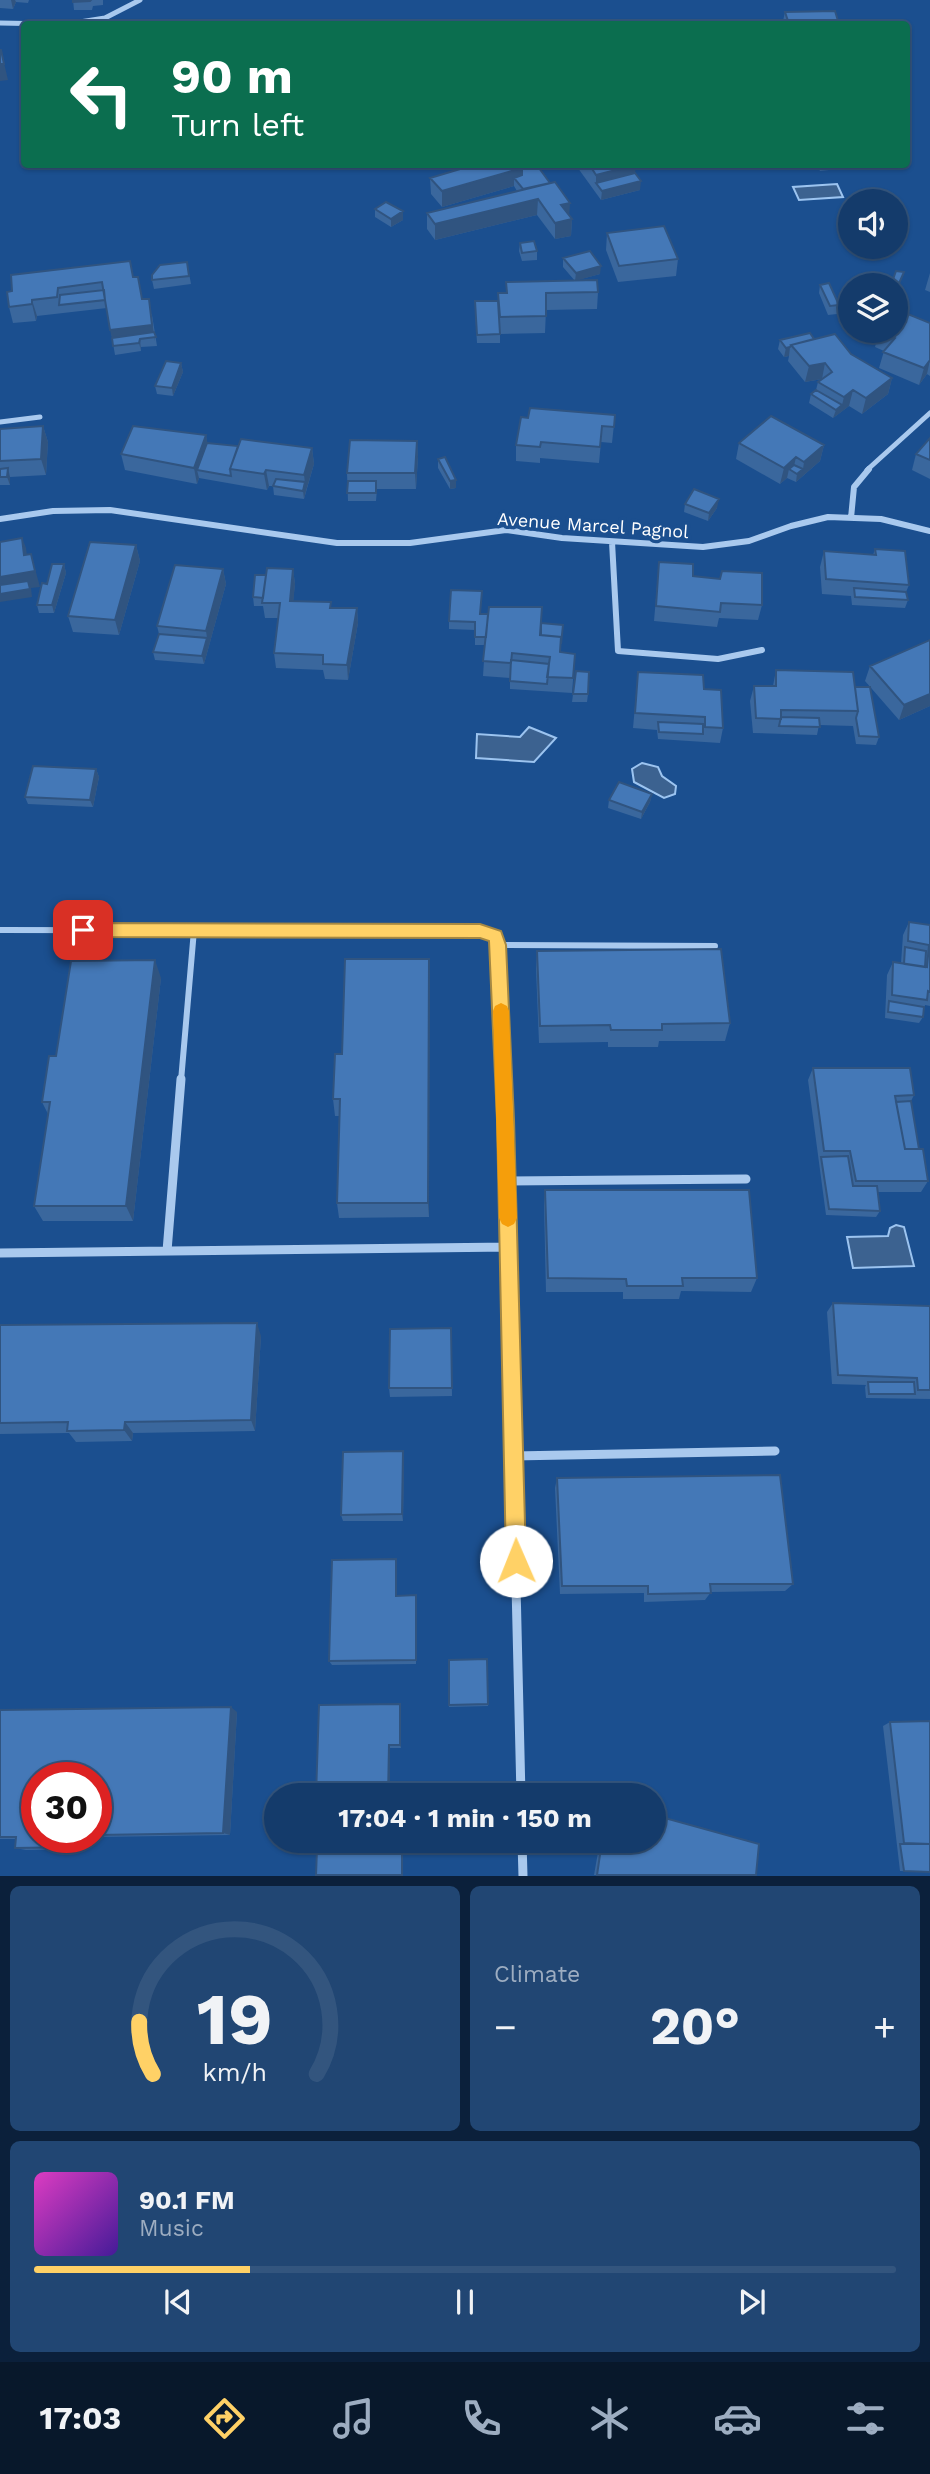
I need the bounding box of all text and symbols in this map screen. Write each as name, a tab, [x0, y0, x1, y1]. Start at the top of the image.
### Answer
text: 90 m	[171, 47, 293, 105]
icon: left	[56, 49, 147, 140]
text: Turn left	[171, 106, 304, 144]
map controls	[838, 189, 908, 343]
button: sound	[838, 189, 908, 259]
button: layers	[838, 273, 908, 343]
street label: Avenue Marcel Pagnol	[497, 508, 690, 542]
pin	[53, 900, 113, 960]
icon: arrive	[64, 911, 102, 949]
position arrow	[479, 1524, 553, 1598]
speed limit sign: 30	[21, 1762, 112, 1853]
text: 17:04 · 1 min · 150 m	[338, 1803, 592, 1833]
text: Climate	[494, 1961, 580, 1988]
text: 19	[197, 1977, 273, 2063]
text: 20°	[650, 1996, 740, 2057]
text: −	[494, 2005, 517, 2049]
text: +	[873, 2005, 896, 2049]
text: km/h	[203, 2058, 267, 2087]
text: 90.1 FM	[139, 2185, 235, 2215]
text: Music	[139, 2215, 204, 2242]
icon: previous	[159, 2283, 197, 2321]
icon: pause	[446, 2283, 484, 2321]
icon: next	[733, 2283, 771, 2321]
icon: directions	[200, 2394, 249, 2443]
icon: music	[329, 2394, 378, 2443]
icon: phone	[457, 2394, 506, 2443]
icon: climate	[585, 2394, 634, 2443]
icon: car	[713, 2394, 762, 2443]
icon: filters	[841, 2394, 890, 2443]
text: 17:03	[40, 2399, 121, 2437]

